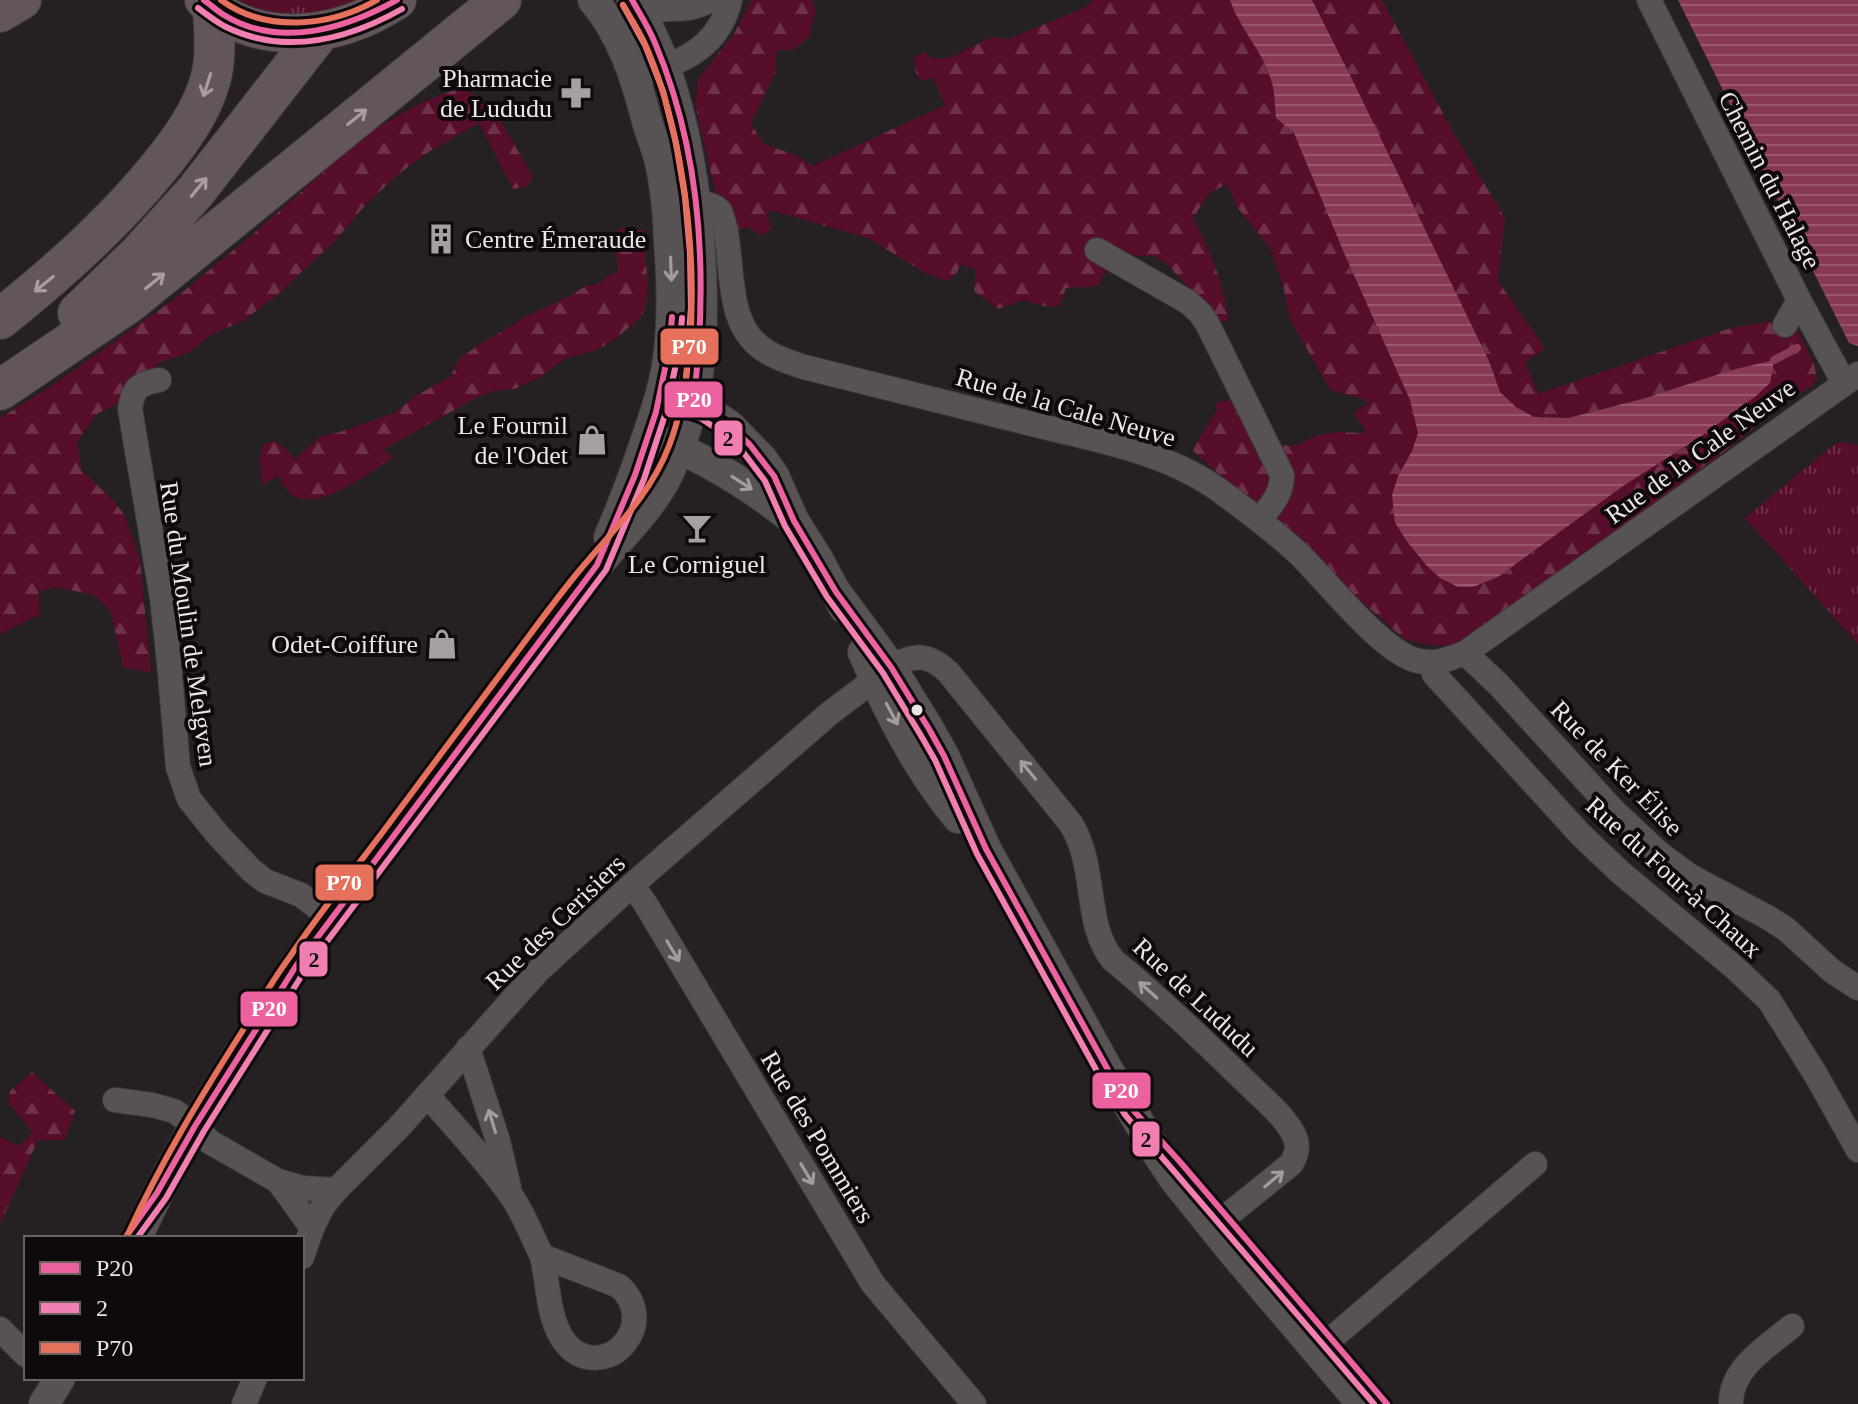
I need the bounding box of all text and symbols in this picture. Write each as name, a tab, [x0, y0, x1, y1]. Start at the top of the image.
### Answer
place label: Pharmacie de Lududu	[440, 64, 552, 123]
one-way arrow	[199, 72, 214, 97]
pharmacy icon: Pharmacie de Lududu	[559, 76, 593, 110]
street label: Chemin du Halage	[1712, 87, 1827, 274]
one-way arrow	[346, 108, 367, 126]
one-way arrow	[189, 177, 207, 198]
building icon: Centre Émeraude	[424, 222, 458, 256]
place label: Centre Émeraude	[465, 225, 646, 254]
one-way arrow	[663, 255, 678, 282]
one-way arrow	[144, 272, 165, 290]
one-way arrow	[34, 275, 55, 292]
line badge: P70	[659, 327, 720, 366]
text: P70	[671, 334, 707, 359]
street label: Rue de la Cale Neuve	[953, 362, 1179, 453]
street label: Rue de la Cale Neuve	[1600, 373, 1801, 530]
line badge: P20	[663, 380, 724, 419]
text: P20	[676, 387, 712, 412]
place label: Le Fournil de l'Odet	[458, 411, 569, 470]
line badge: 2	[713, 419, 744, 457]
shop icon: Le Fournil de l'Odet	[575, 423, 609, 457]
text: 2	[723, 426, 734, 451]
one-way arrow	[730, 475, 752, 491]
street label: Rue du Moulin de Melgven	[154, 480, 223, 768]
bar icon: Le Corniguel	[680, 511, 714, 545]
place label: Le Corniguel	[628, 550, 766, 579]
shop icon: Odet-Coiffure	[425, 627, 459, 661]
place label: Odet-Coiffure	[271, 630, 418, 659]
street label: Rue de Ker Élise	[1545, 695, 1689, 842]
one-way arrow	[885, 701, 901, 725]
unlabelled marker	[909, 702, 925, 718]
one-way arrow	[1019, 760, 1037, 781]
street label: Rue du Four-à-Chaux	[1580, 791, 1767, 964]
street label: Rue des Cerisiers	[480, 849, 631, 996]
line badge: P70	[314, 863, 375, 902]
text: P70	[326, 870, 362, 895]
street label: Rue de Lududu	[1127, 932, 1264, 1063]
one-way arrow	[666, 939, 682, 962]
line badge: 2	[298, 940, 329, 978]
text: 2	[309, 947, 320, 972]
one-way arrow	[1138, 981, 1158, 999]
line badge: P20	[239, 990, 299, 1028]
text: P20	[251, 996, 287, 1021]
street label: Rue des Pommiers	[755, 1046, 880, 1228]
line badge: P20	[1091, 1071, 1152, 1110]
text: P20	[1103, 1078, 1139, 1103]
one-way arrow	[484, 1108, 499, 1134]
line badge: 2	[1131, 1120, 1161, 1158]
text: 2	[1141, 1127, 1152, 1152]
one-way arrow	[799, 1162, 815, 1185]
one-way arrow	[1263, 1170, 1284, 1188]
legend	[24, 1236, 304, 1380]
text: P20	[96, 1255, 133, 1281]
text: 2	[96, 1295, 108, 1321]
text: P70	[96, 1335, 133, 1361]

